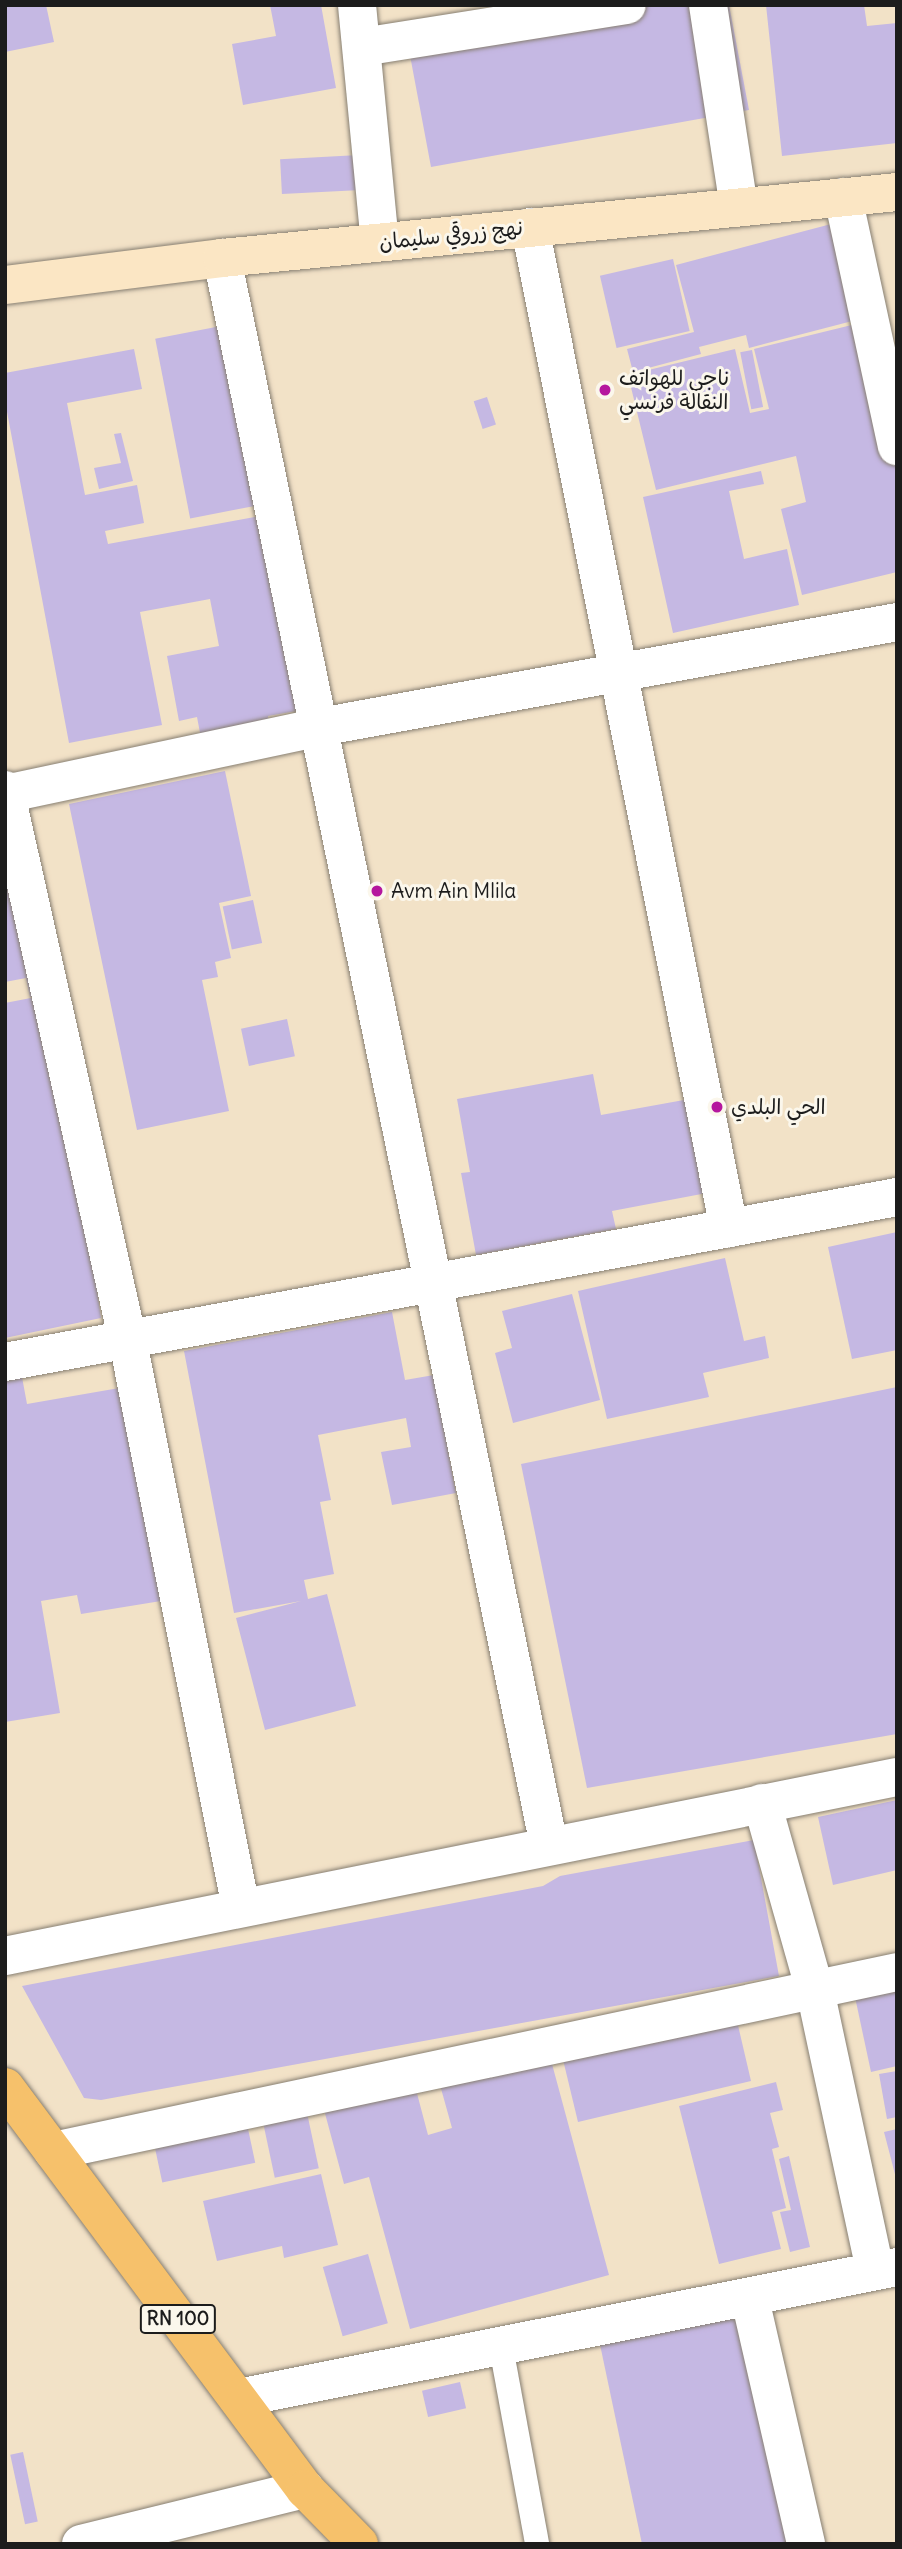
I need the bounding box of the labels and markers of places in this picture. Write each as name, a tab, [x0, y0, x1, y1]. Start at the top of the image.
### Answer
place label: ناجي للهواتف النقالة فرنسي	[619, 365, 729, 415]
marker: ناجي للهواتف النقالة فرنسي	[597, 382, 613, 398]
place label: Avm Ain Mlila	[391, 878, 516, 904]
marker: Avm Ain Mlila	[369, 883, 385, 899]
place label: الحي البلدي	[731, 1094, 826, 1120]
marker: الحي البلدي	[709, 1099, 725, 1115]

